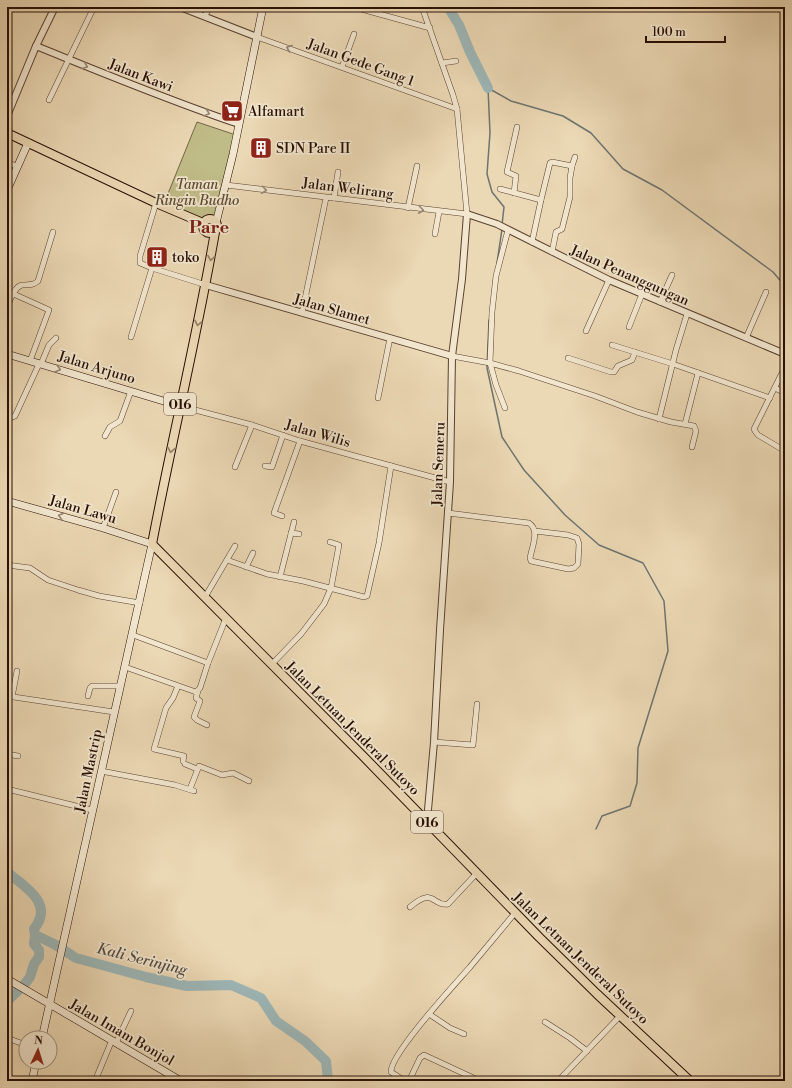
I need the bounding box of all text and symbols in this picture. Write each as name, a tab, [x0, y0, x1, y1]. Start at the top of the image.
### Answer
scale bar	[646, 18, 725, 44]
text: 100 m	[652, 25, 686, 40]
street label: Jalan Gede Gang 1	[304, 35, 417, 91]
one-way arrow	[285, 44, 292, 52]
street label: Jalan Kawi	[105, 55, 176, 97]
one-way arrow	[82, 62, 89, 70]
supermarket icon: Alfamart	[219, 98, 245, 124]
place label: Alfamart	[247, 103, 305, 121]
one-way arrow	[203, 108, 210, 117]
building icon: SDN Pare II	[248, 135, 274, 161]
place label: SDN Pare II	[276, 140, 351, 158]
street label: Jalan Welirang	[300, 174, 395, 204]
park label: Taman Ringin Budho	[154, 176, 239, 210]
one-way arrow	[261, 185, 267, 194]
one-way arrow	[418, 205, 424, 214]
district label: Pare	[189, 216, 229, 239]
street label: Jalan Penanggungan	[566, 241, 693, 311]
building icon: toko	[144, 244, 170, 270]
place label: toko	[172, 249, 200, 267]
one-way arrow	[207, 255, 216, 261]
street label: Jalan Slamet	[290, 290, 372, 330]
one-way arrow	[194, 320, 202, 326]
street label: Jalan Arjuno	[55, 347, 138, 388]
one-way arrow	[54, 364, 61, 373]
road number: 016	[164, 393, 196, 415]
street label: Jalan Wilis	[282, 416, 352, 452]
street label: Jalan Semeru	[428, 422, 449, 507]
one-way arrow	[167, 447, 175, 453]
street label: Jalan Lawu	[46, 491, 119, 528]
one-way arrow	[58, 512, 65, 521]
street label: Jalan Letnan Jenderal Sutoyo	[281, 657, 423, 800]
street label: Jalan Mastrip	[71, 728, 107, 816]
road number: 016	[411, 811, 443, 833]
street label: Jalan Letnan Jenderal Sutoyo	[508, 888, 652, 1029]
water label: Kali Serinjing	[95, 939, 190, 980]
street label: Jalan Imam Bonjol	[65, 995, 177, 1070]
north arrow	[18, 1030, 58, 1070]
text: N	[34, 1034, 44, 1048]

